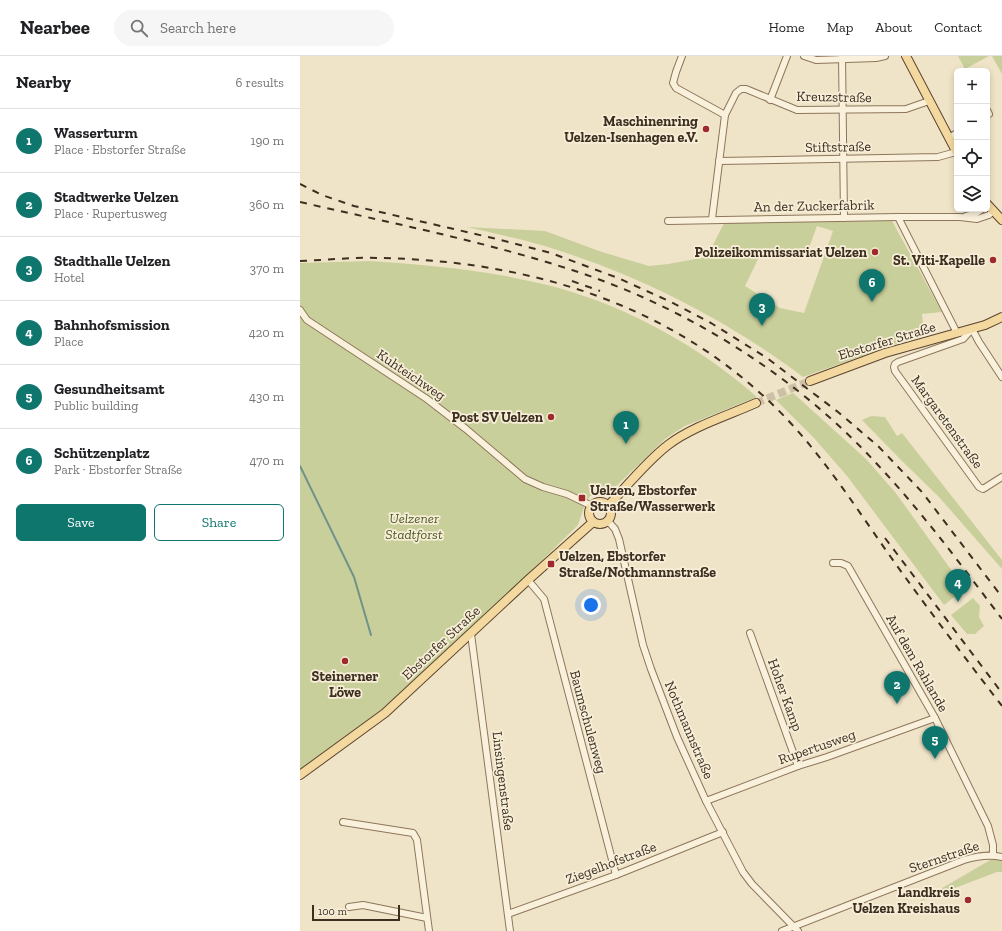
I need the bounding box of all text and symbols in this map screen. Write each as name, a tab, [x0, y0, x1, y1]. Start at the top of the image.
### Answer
search box	[114, 10, 394, 46]
text: Nearbee	[20, 16, 90, 39]
icon: search	[128, 17, 150, 39]
text: Search here	[160, 19, 236, 37]
text: Home	[769, 19, 805, 36]
text: Map	[827, 19, 853, 36]
text: About	[875, 19, 912, 36]
text: Contact	[934, 19, 982, 36]
map controls	[954, 68, 990, 212]
button: +	[954, 68, 990, 104]
text: Nearby	[16, 72, 71, 92]
text: 6 results	[236, 75, 284, 90]
street label: Kreuzstraße	[796, 88, 872, 106]
button: −	[954, 104, 990, 140]
place label: Maschinenring Uelzen-Isenhagen e.V.	[564, 113, 698, 146]
text: Wasserturm	[54, 124, 138, 142]
marker: Maschinenring Uelzen-Isenhagen e.V.	[701, 124, 711, 134]
text: 1	[26, 133, 32, 148]
text: 190 m	[250, 133, 284, 148]
street label: Stiftstraße	[805, 138, 872, 156]
button: locate	[954, 140, 990, 176]
text: Place · Ebstorfer Straße	[54, 142, 186, 157]
button: layers	[954, 176, 990, 212]
text: Stadtwerke Uelzen	[54, 188, 179, 206]
street label: An der Zuckerfabrik	[753, 196, 875, 216]
text: 2	[26, 197, 32, 212]
text: 360 m	[249, 197, 284, 212]
text: Place · Rupertusweg	[54, 206, 167, 221]
place label: Polizeikommissariat Uelzen	[694, 244, 868, 261]
marker: Polizeikommissariat Uelzen	[870, 247, 880, 257]
text: Stadthalle Uelzen	[54, 252, 170, 270]
place label: St. Viti-Kapelle	[893, 252, 985, 269]
marker: St. Viti-Kapelle	[988, 255, 998, 265]
text: 3	[26, 261, 32, 276]
text: 370 m	[250, 261, 284, 276]
pin: 6	[859, 269, 885, 302]
text: Hotel	[54, 270, 85, 285]
pin: 3	[749, 293, 775, 326]
text: Bahnhofsmission	[54, 316, 170, 334]
street label: Ebstorfer Straße	[836, 318, 938, 364]
text: 4	[25, 325, 33, 340]
text: 420 m	[249, 325, 284, 340]
text: Place	[54, 334, 83, 349]
street label: Kuhteichweg	[373, 346, 449, 404]
street label: Margaretenstraße	[907, 372, 987, 472]
text: Gesundheitsamt	[54, 380, 165, 398]
text: 5	[26, 389, 32, 404]
text: 430 m	[249, 389, 284, 404]
text: Public building	[54, 398, 138, 413]
place label: Post SV Uelzen	[451, 409, 544, 426]
pin: 1	[613, 411, 639, 444]
marker: Post SV Uelzen	[546, 412, 556, 422]
text: Schützenplatz	[54, 444, 150, 462]
text: 6	[26, 453, 32, 468]
text: 470 m	[249, 453, 284, 468]
text: Park · Ebstorfer Straße	[54, 462, 182, 477]
place label: Uelzen, Ebstorfer Straße/Wasserwerk	[590, 482, 716, 515]
marker: Uelzen, Ebstorfer Straße/Wasserwerk	[577, 493, 587, 503]
button: Save	[16, 504, 146, 541]
button: Share	[154, 504, 284, 541]
park label: Uelzener Stadtforst	[385, 510, 443, 543]
place label: Uelzen, Ebstorfer Straße/Nothmannstraße	[559, 548, 716, 581]
marker: Uelzen, Ebstorfer Straße/Nothmannstraße	[546, 559, 556, 569]
pin: 4	[945, 569, 971, 602]
your location	[581, 595, 601, 615]
street label: Ebstorfer Straße	[398, 602, 484, 684]
street label: Auf dem Rahlande	[882, 611, 952, 715]
marker: Steinerner Löwe	[340, 656, 350, 666]
street label: Hoher Kamp	[764, 656, 806, 734]
place label: Steinerner Löwe	[312, 668, 378, 701]
street label: Baumschulenweg	[566, 668, 610, 776]
pin: 2	[884, 671, 910, 704]
street label: Nothmannstraße	[661, 678, 717, 782]
street label: Rupertusweg	[776, 726, 858, 768]
pin: 5	[922, 726, 948, 759]
street label: Linsingenstraße	[488, 731, 518, 832]
street label: Sternstraße	[907, 837, 982, 877]
street label: Ziegelhofstraße	[563, 838, 659, 888]
place label: Landkreis Uelzen Kreishaus	[852, 884, 961, 917]
marker: Landkreis Uelzen Kreishaus	[963, 895, 973, 905]
scale bar	[312, 903, 400, 922]
text: 100 m	[318, 905, 347, 918]

